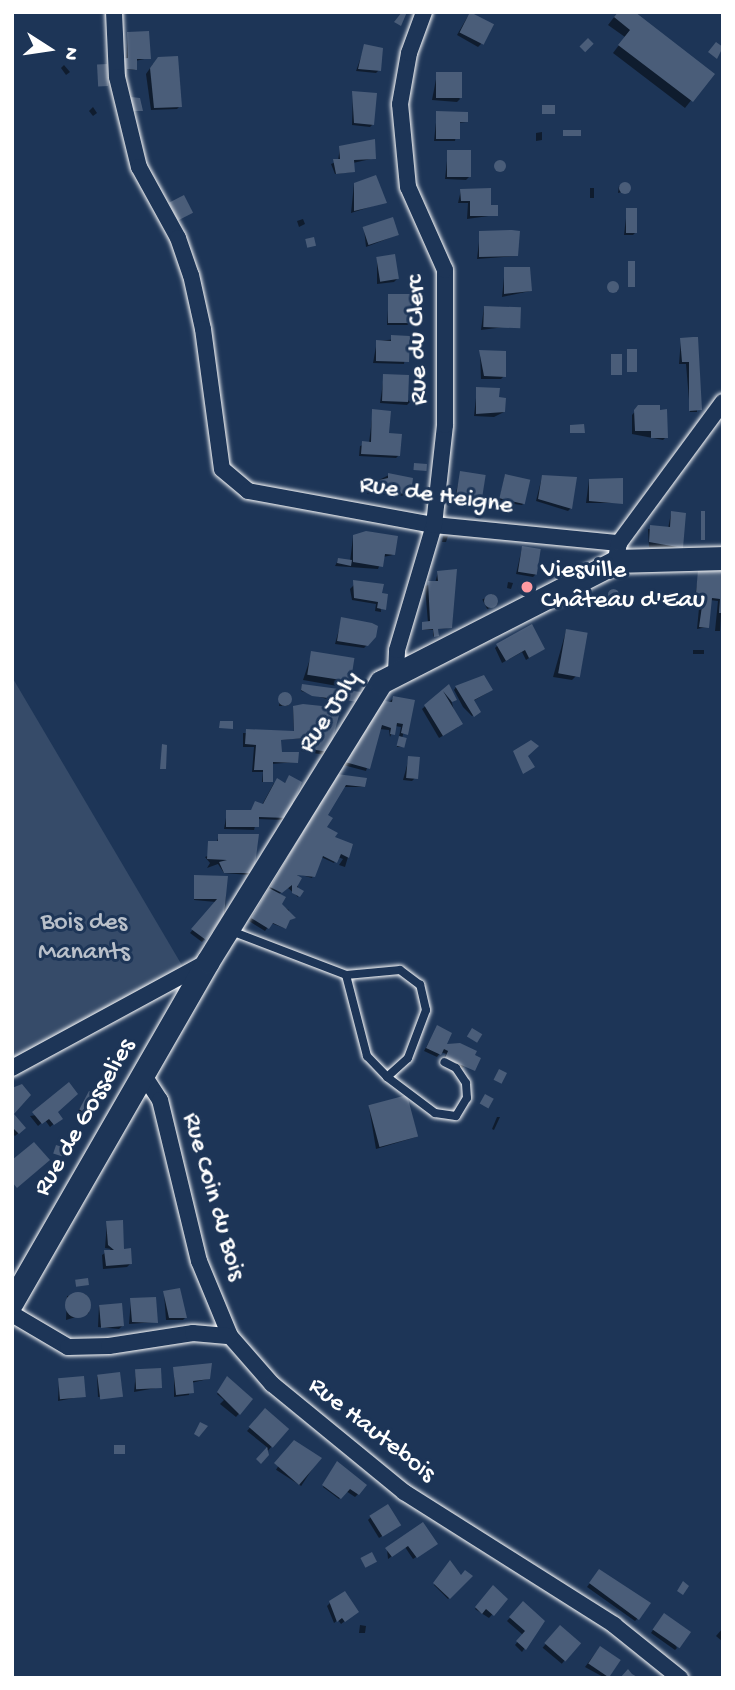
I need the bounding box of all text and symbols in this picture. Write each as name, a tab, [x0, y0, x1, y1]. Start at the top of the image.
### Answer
north arrow	[14, 14, 84, 84]
text: N	[57, 45, 83, 62]
street label: Rue du Clerc	[401, 274, 437, 406]
street label: Rue de Heigne	[357, 471, 515, 523]
place label: Viesville Château d'Eau	[541, 556, 705, 618]
marker: Viesville Château d'Eau	[519, 579, 535, 595]
street label: Rue Joly	[293, 666, 369, 760]
park label: Bois des Manants	[38, 908, 130, 970]
street label: Rue de Gosselies	[28, 1034, 144, 1202]
street label: Rue Coin du Bois	[173, 1110, 251, 1284]
street label: Rue Hautebois	[301, 1372, 441, 1490]

